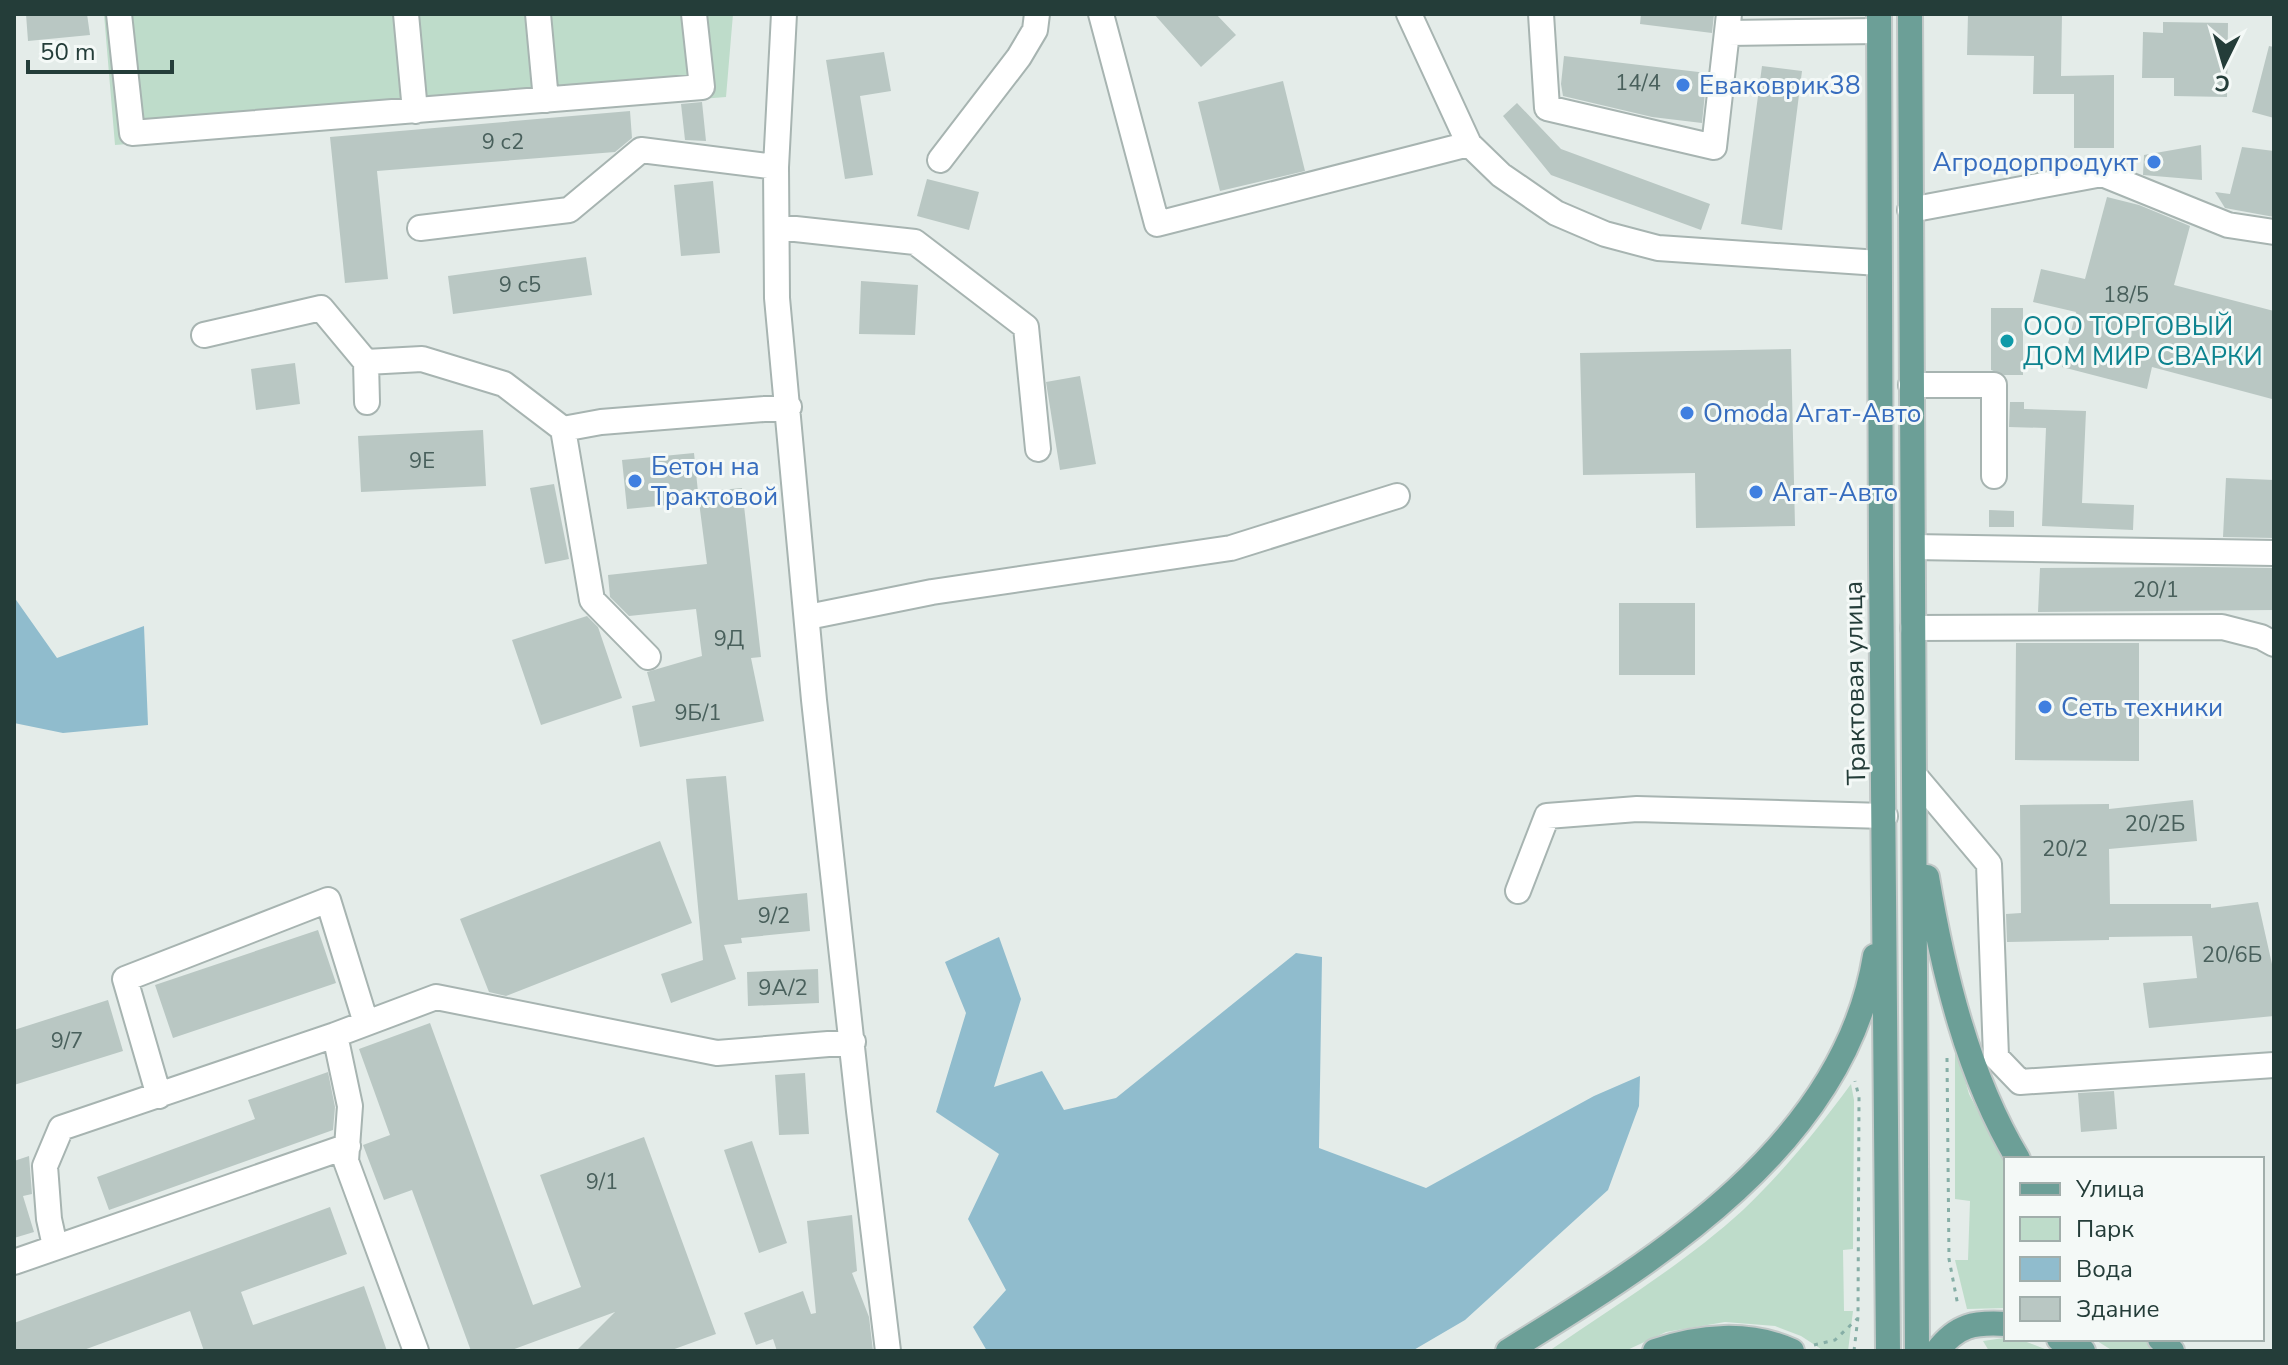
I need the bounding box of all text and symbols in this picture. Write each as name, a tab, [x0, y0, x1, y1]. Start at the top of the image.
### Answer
scale bar	[28, 24, 172, 74]
north arrow	[2184, 24, 2264, 104]
text: 50 m	[40, 36, 96, 68]
text: С	[2214, 67, 2231, 99]
house number: 14/4	[1615, 68, 1661, 98]
place label: Еваковрик38	[1699, 68, 1861, 103]
marker: Еваковрик38	[1674, 76, 1692, 94]
house number: 9 с2	[482, 127, 524, 157]
place label: Агродорпродукт	[1933, 145, 2138, 180]
marker: Агродорпродукт	[2145, 153, 2163, 171]
house number: 9 с5	[499, 270, 541, 300]
house number: 18/5	[2103, 280, 2149, 310]
place label: ООО ТОРГОВЫЙ ДОМ МИР СВАРКИ	[2023, 309, 2263, 374]
marker: ООО ТОРГОВЫЙ ДОМ МИР СВАРКИ	[1998, 332, 2016, 350]
place label: Omoda Агат-Авто	[1703, 396, 1921, 431]
marker: Omoda Агат-Авто	[1678, 404, 1696, 422]
house number: 9Е	[409, 446, 435, 476]
place label: Бетон на Трактовой	[651, 449, 778, 514]
marker: Бетон на Трактовой	[626, 472, 644, 490]
place label: Агат-Авто	[1772, 475, 1898, 510]
marker: Агат-Авто	[1747, 483, 1765, 501]
house number: 20/1	[2133, 575, 2179, 605]
street label: Трактовая улица	[1836, 580, 1874, 786]
house number: 9Д	[714, 624, 744, 654]
place label: Сеть техники	[2061, 690, 2223, 725]
house number: 9Б/1	[674, 698, 722, 728]
marker: Сеть техники	[2036, 698, 2054, 716]
house number: 20/2Б	[2125, 809, 2185, 839]
house number: 20/2	[2042, 834, 2088, 864]
house number: 9/2	[758, 901, 790, 931]
house number: 20/6Б	[2202, 940, 2262, 970]
house number: 9А/2	[758, 973, 808, 1003]
house number: 9/7	[51, 1026, 83, 1056]
legend	[2004, 1157, 2264, 1341]
house number: 9/1	[586, 1167, 618, 1197]
text: Улица	[2075, 1173, 2145, 1205]
text: Парк	[2076, 1213, 2134, 1245]
text: Вода	[2076, 1253, 2133, 1285]
text: Здание	[2076, 1293, 2160, 1325]

